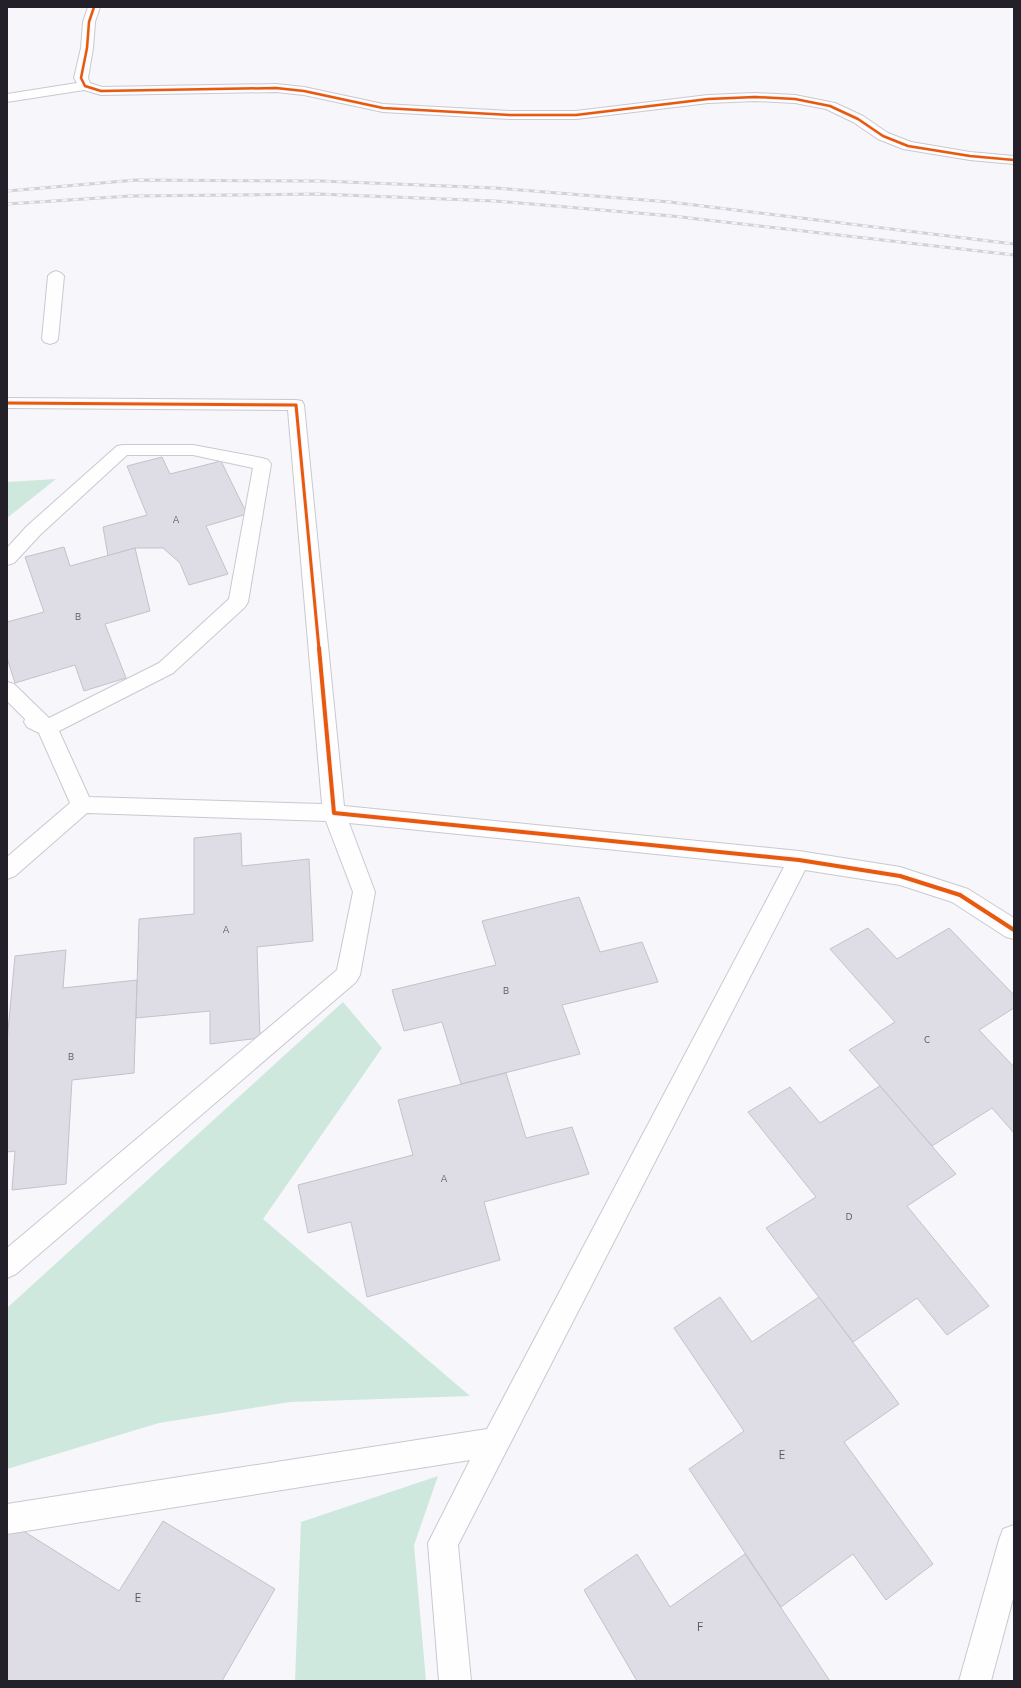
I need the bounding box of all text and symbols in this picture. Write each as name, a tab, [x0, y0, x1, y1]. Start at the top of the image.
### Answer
house number: A	[173, 514, 180, 526]
house number: B	[75, 611, 81, 623]
house number: A	[223, 924, 230, 936]
house number: B	[503, 985, 509, 997]
house number: C	[924, 1034, 930, 1046]
house number: B	[68, 1051, 74, 1063]
house number: A	[441, 1173, 448, 1185]
house number: D	[846, 1211, 853, 1223]
house number: E	[779, 1448, 785, 1463]
house number: E	[135, 1591, 141, 1606]
house number: F	[697, 1620, 703, 1635]

